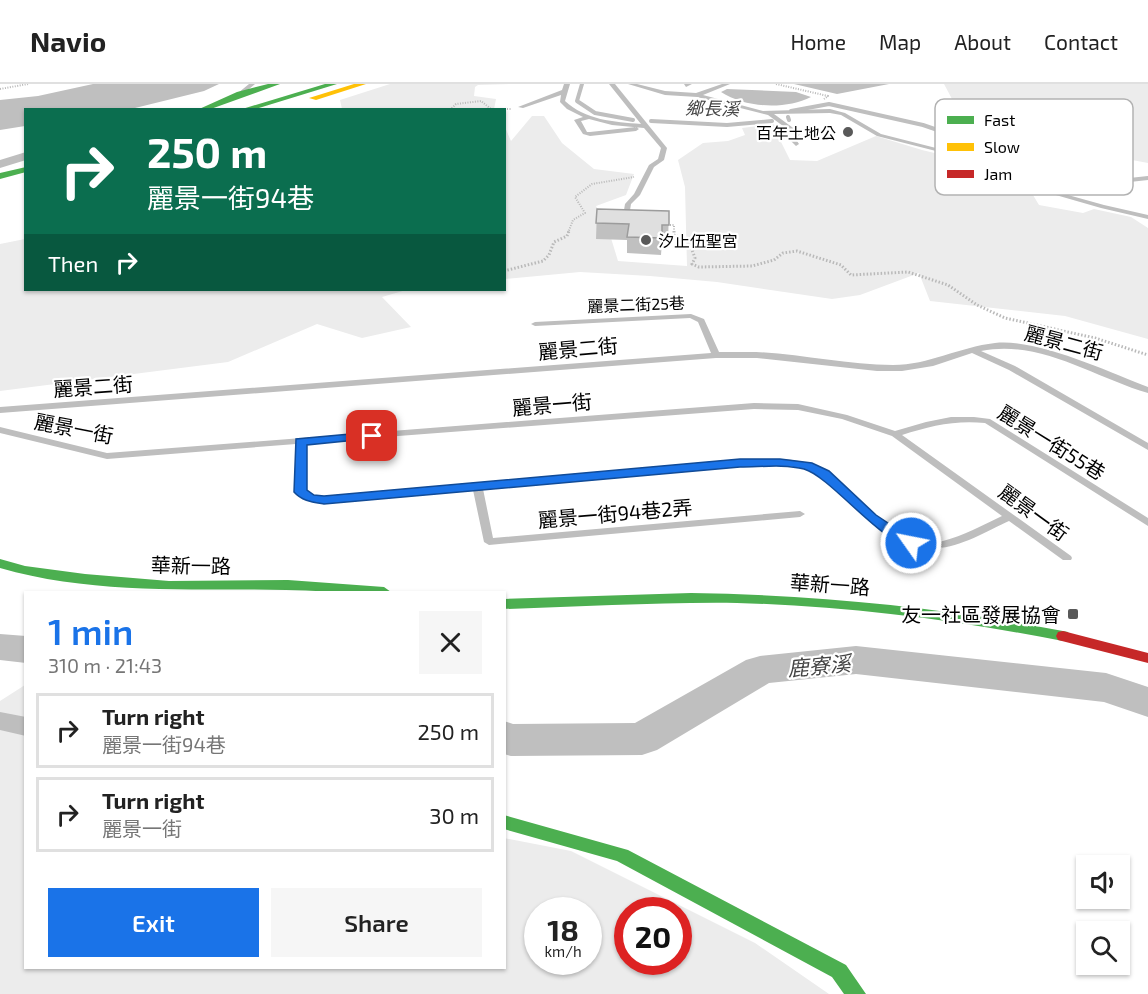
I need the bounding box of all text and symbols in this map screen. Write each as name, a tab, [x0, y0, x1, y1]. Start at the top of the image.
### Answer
text: Navio	[30, 24, 106, 58]
text: Home	[790, 29, 846, 54]
text: Map	[879, 29, 921, 54]
text: About	[954, 29, 1011, 54]
text: Contact	[1044, 29, 1118, 54]
water label: 鄉長溪	[685, 97, 742, 120]
legend	[935, 99, 1133, 195]
text: Fast	[984, 110, 1015, 129]
place label: 百年土地公	[756, 123, 836, 142]
marker: 百年土地公	[841, 125, 855, 139]
text: 250 m	[147, 126, 267, 176]
icon: right	[48, 132, 126, 210]
text: Slow	[984, 137, 1020, 156]
text: Jam	[984, 164, 1012, 183]
text: 麗景一街94巷	[147, 181, 314, 213]
place label: 汐止伍聖宮	[658, 231, 738, 250]
marker: 汐止伍聖宮	[639, 233, 653, 247]
icon: right	[110, 246, 143, 279]
text: Then	[48, 250, 98, 276]
street label: 麗景二街25巷	[587, 293, 685, 315]
street label: 麗景二街	[1022, 320, 1106, 364]
street label: 麗景二街	[537, 333, 619, 363]
street label: 麗景二街	[52, 371, 134, 401]
street label: 麗景一街	[511, 389, 593, 419]
street label: 麗景一街55巷	[994, 400, 1110, 484]
street label: 麗景一街	[32, 409, 116, 447]
pin	[346, 410, 397, 461]
icon: arrive	[355, 419, 388, 452]
street label: 麗景一街	[995, 479, 1073, 545]
street label: 麗景一街94巷2弄	[537, 494, 693, 532]
position arrow	[879, 511, 943, 575]
street label: 華新一路	[151, 552, 231, 578]
street label: 華新一路	[789, 569, 871, 599]
place label: 友一社區發展協會	[901, 602, 1061, 626]
marker: 友一社區發展協會	[1066, 607, 1080, 621]
text: 1 min	[48, 609, 133, 652]
button: close	[419, 611, 482, 674]
water label: 鹿寮溪	[787, 650, 854, 680]
text: 310 m · 21:43	[48, 653, 162, 677]
text: Turn right	[102, 703, 204, 729]
icon: right	[51, 714, 84, 747]
text: 250 m	[417, 718, 479, 744]
text: 麗景一街94巷	[102, 732, 226, 756]
text: Turn right	[102, 787, 204, 813]
icon: right	[51, 798, 84, 831]
text: 30 m	[429, 802, 479, 828]
text: 麗景一街	[102, 816, 182, 840]
map controls	[1076, 855, 1130, 975]
button: sound	[1076, 855, 1130, 909]
button: Exit	[48, 888, 259, 957]
button: Share	[271, 888, 482, 957]
speed limit sign: 20	[614, 897, 692, 975]
text: 18	[547, 911, 579, 947]
button: search	[1076, 921, 1130, 975]
text: km/h	[544, 942, 582, 960]

